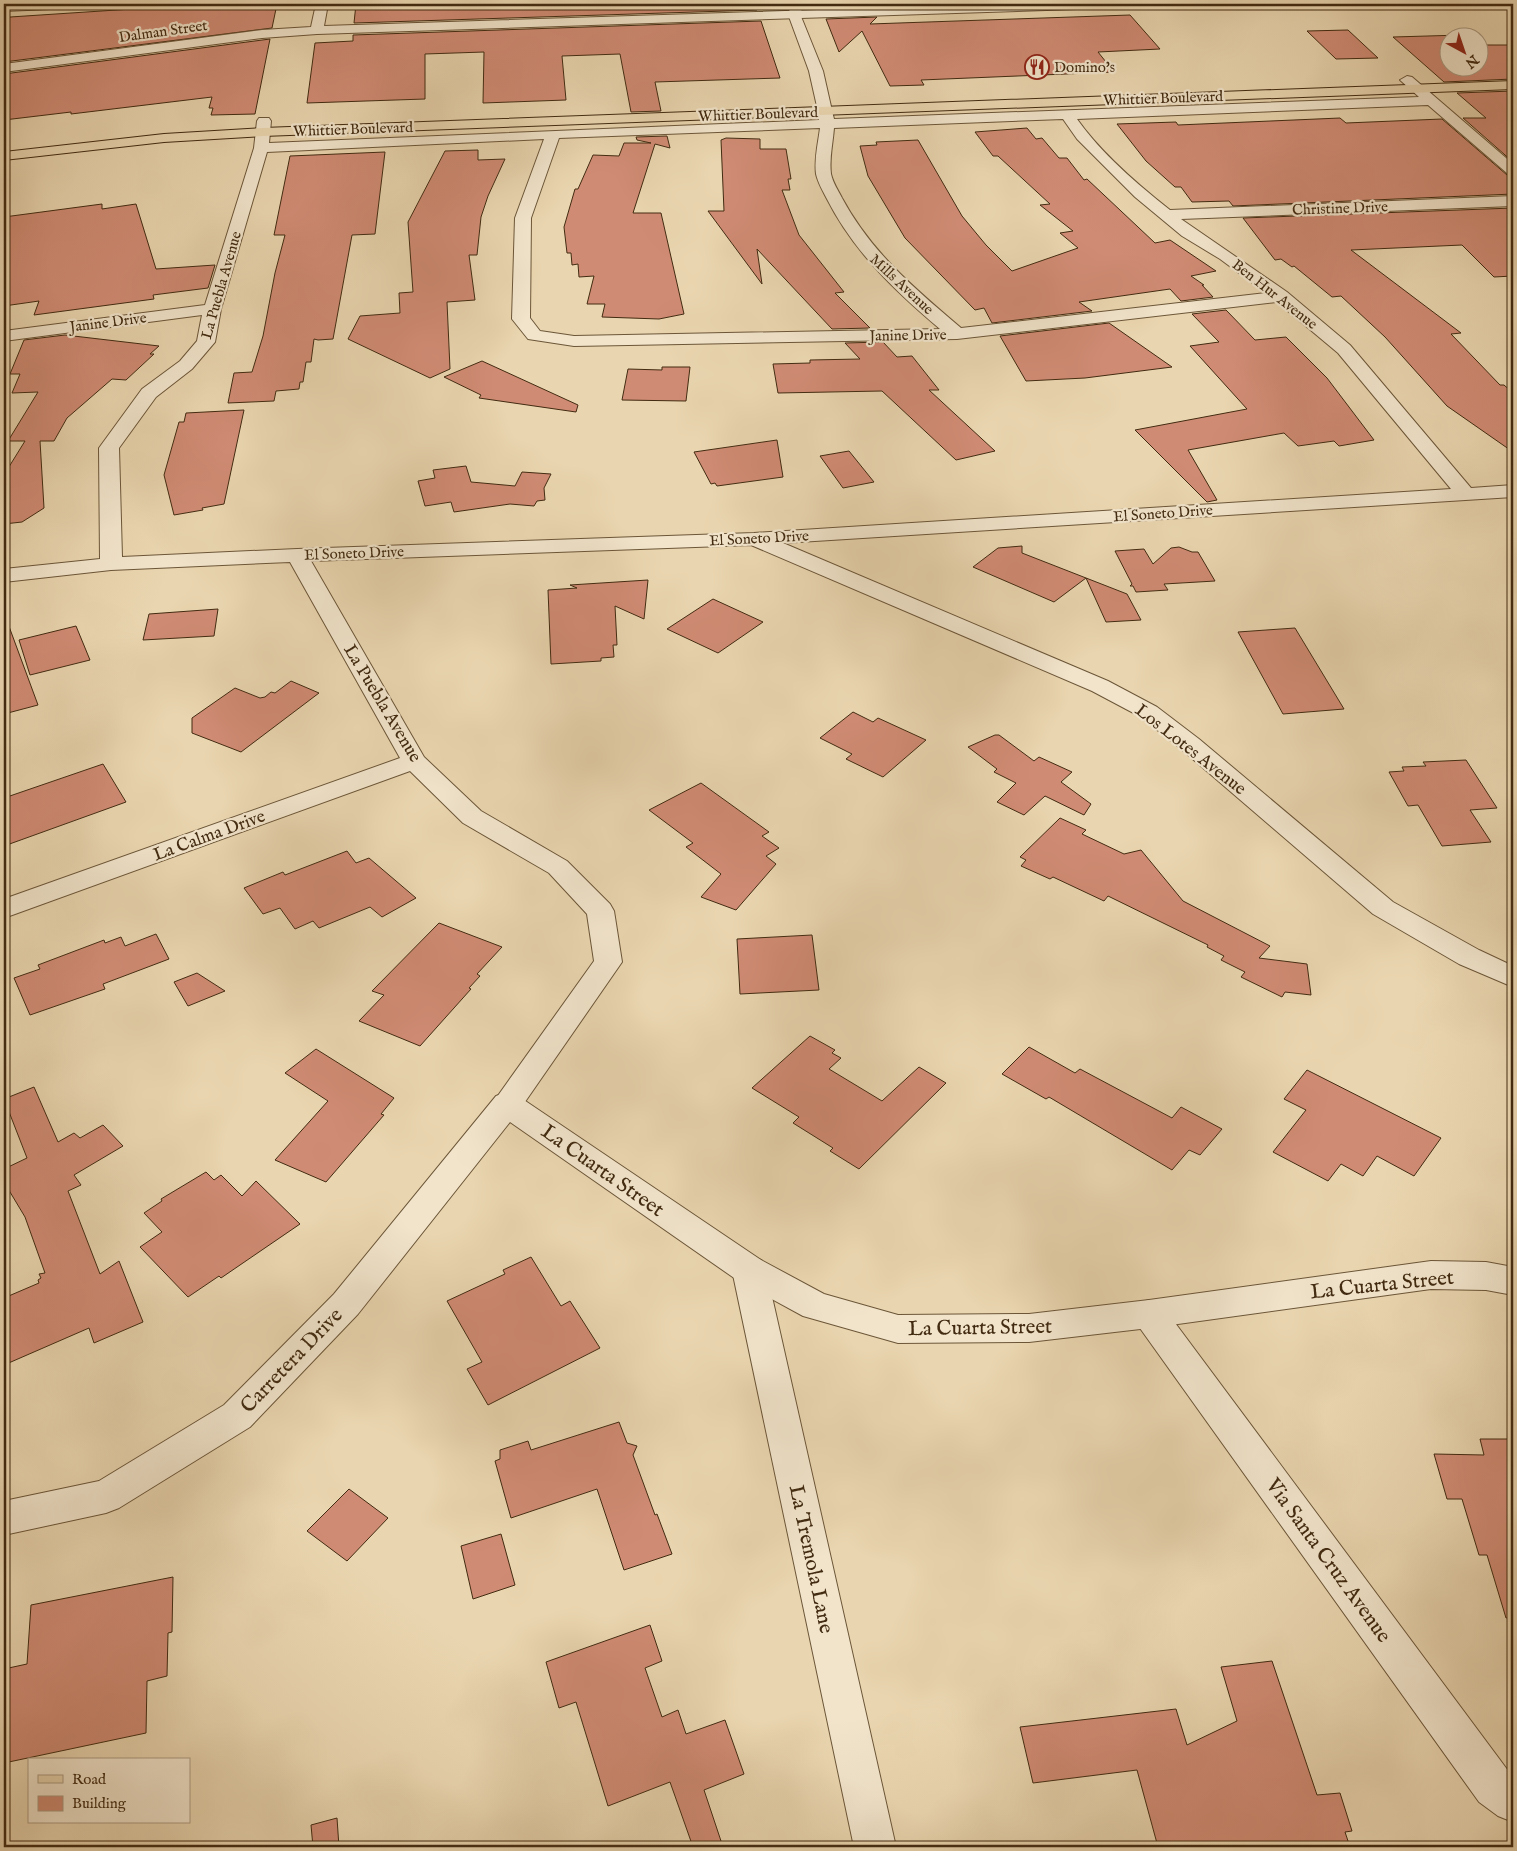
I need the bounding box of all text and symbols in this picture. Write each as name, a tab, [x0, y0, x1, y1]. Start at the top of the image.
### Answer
street label: Dalman Street	[118, 16, 209, 47]
north arrow	[1440, 28, 1490, 78]
text: N	[1461, 50, 1483, 72]
restaurant icon: Domino's	[1024, 54, 1050, 80]
place label: Domino's	[1054, 58, 1115, 77]
street label: Whittier Boulevard	[1103, 87, 1224, 110]
street label: Whittier Boulevard	[698, 103, 819, 126]
street label: Whittier Boulevard	[293, 118, 414, 141]
street label: Christine Drive	[1292, 197, 1388, 220]
street label: La Puebla Avenue	[197, 229, 246, 341]
street label: Mills Avenue	[866, 250, 938, 319]
street label: Ben Hur Avenue	[1228, 255, 1321, 334]
street label: Janine Drive	[67, 308, 148, 337]
street label: Janine Drive	[867, 325, 947, 346]
street label: El Soneto Drive	[1113, 501, 1214, 526]
street label: El Soneto Drive	[709, 526, 809, 551]
street label: El Soneto Drive	[304, 542, 404, 565]
street label: La Puebla Avenue	[337, 641, 426, 767]
street label: Los Lotes Avenue	[1130, 699, 1250, 801]
street label: La Calma Drive	[150, 805, 269, 867]
street label: La Cuarta Street	[535, 1119, 669, 1224]
street label: La Cuarta Street	[1309, 1265, 1455, 1306]
street label: Carretera Drive	[235, 1302, 349, 1419]
street label: La Cuarta Street	[908, 1314, 1052, 1343]
street label: Via Santa Cruz Avenue	[1258, 1473, 1397, 1649]
street label: La Tremola Lane	[782, 1483, 840, 1636]
legend	[28, 1758, 190, 1824]
text: Road	[72, 1770, 107, 1789]
text: Building	[72, 1794, 127, 1813]

